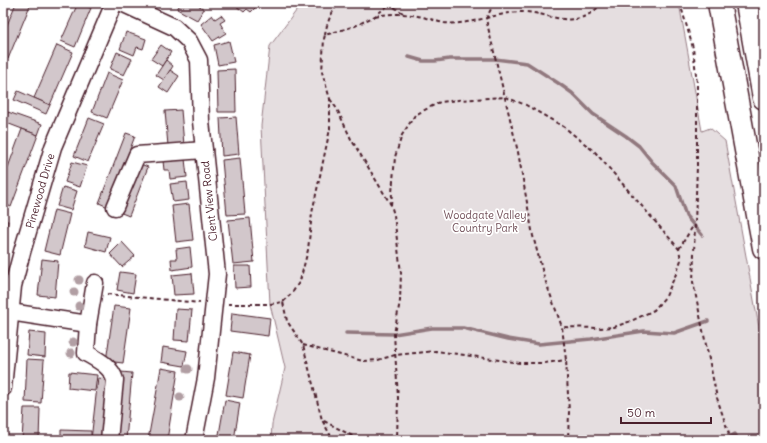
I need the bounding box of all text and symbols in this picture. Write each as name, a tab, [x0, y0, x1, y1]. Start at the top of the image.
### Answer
street label: Pinewood Drive	[23, 152, 57, 230]
street label: Clent View Road	[198, 160, 220, 242]
park label: Woodgate Valley Country Park	[444, 208, 526, 235]
scale bar	[621, 399, 711, 425]
text: 50 m	[627, 405, 656, 420]

